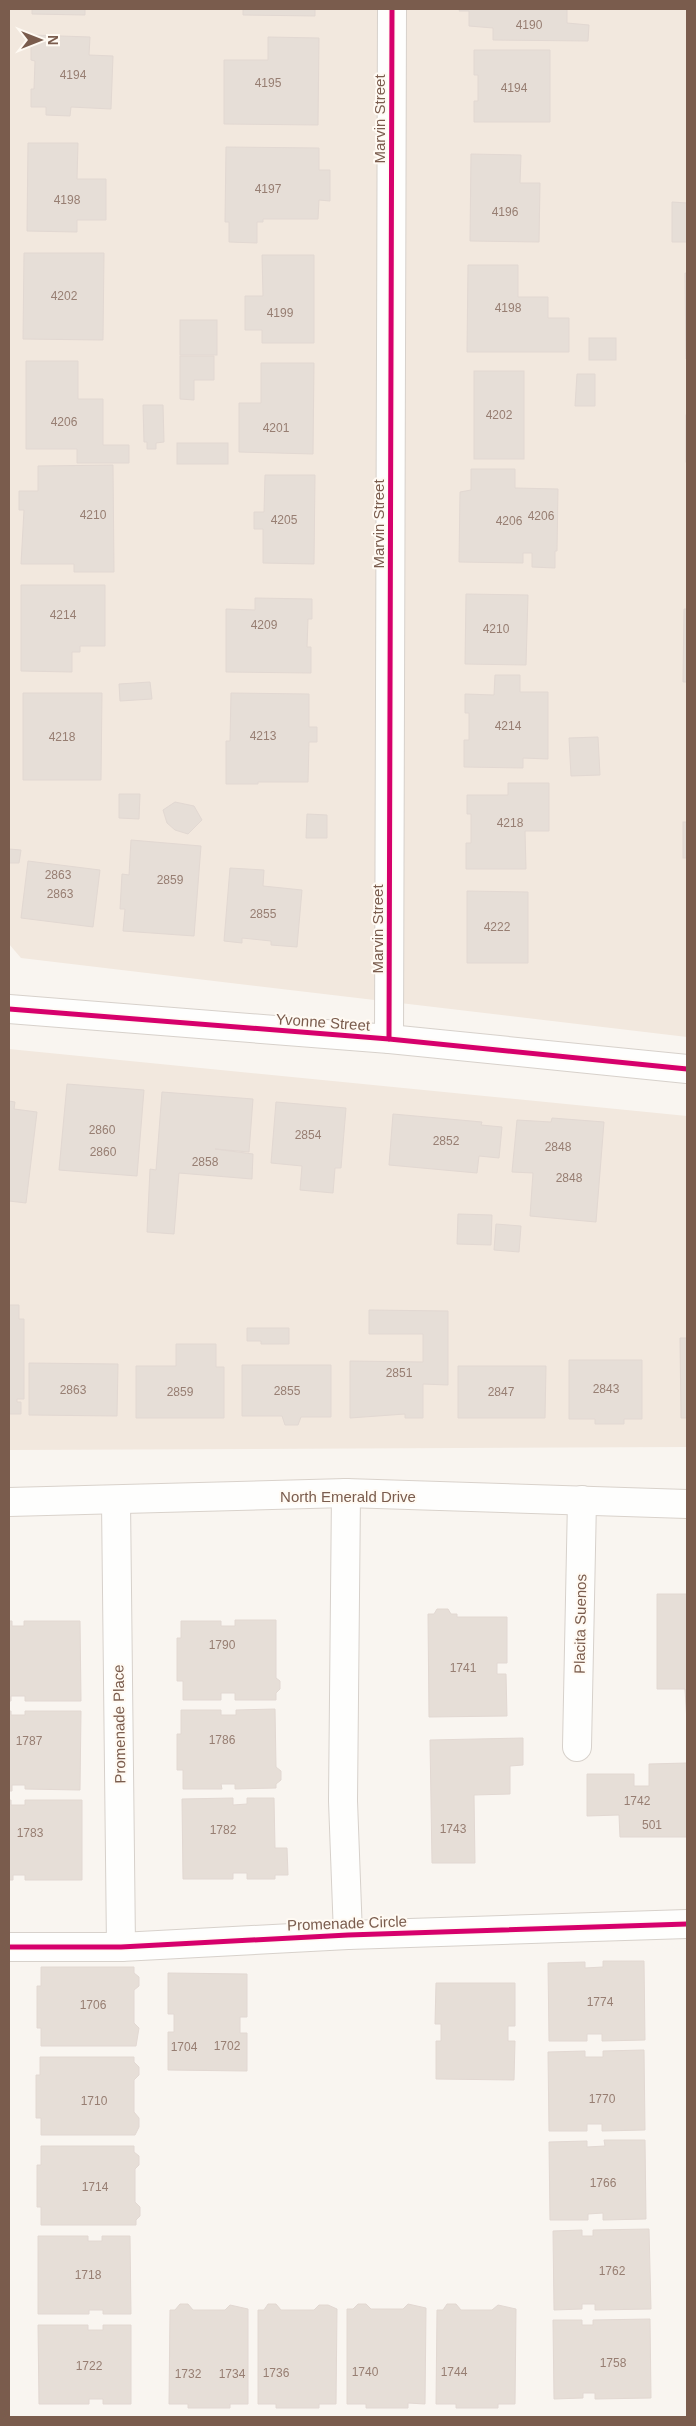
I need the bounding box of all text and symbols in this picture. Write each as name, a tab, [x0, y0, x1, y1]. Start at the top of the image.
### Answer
north arrow	[15, 15, 65, 65]
house number: 4190	[516, 18, 543, 32]
text: N	[45, 35, 61, 45]
house number: 4194	[60, 68, 87, 82]
street label: Marvin Street	[371, 74, 388, 164]
house number: 4195	[255, 76, 282, 90]
house number: 4194	[501, 81, 528, 95]
house number: 4197	[255, 182, 282, 196]
house number: 4198	[54, 193, 81, 207]
house number: 4196	[492, 205, 519, 219]
house number: 4202	[51, 289, 78, 303]
house number: 4198	[495, 301, 522, 315]
house number: 4199	[267, 306, 294, 320]
house number: 4202	[486, 408, 513, 422]
house number: 4206	[51, 415, 78, 429]
house number: 4201	[263, 421, 290, 435]
street label: Marvin Street	[370, 479, 387, 569]
house number: 4210	[80, 508, 107, 522]
house number: 4206	[528, 509, 555, 523]
house number: 4205	[271, 513, 298, 527]
house number: 4206	[496, 514, 523, 528]
house number: 4214	[50, 608, 77, 622]
house number: 4209	[251, 618, 278, 632]
house number: 4210	[483, 622, 510, 636]
house number: 4214	[495, 719, 522, 733]
house number: 4213	[250, 729, 277, 743]
house number: 4218	[49, 730, 76, 744]
house number: 4218	[497, 816, 524, 830]
house number: 2863	[45, 868, 72, 882]
house number: 2859	[157, 873, 184, 887]
street label: Marvin Street	[369, 884, 386, 974]
house number: 2863	[47, 887, 74, 901]
house number: 2855	[250, 907, 277, 921]
house number: 4222	[484, 920, 511, 934]
street label: Yvonne Street	[275, 1010, 371, 1034]
house number: 2860	[89, 1123, 116, 1137]
house number: 2854	[295, 1128, 322, 1142]
house number: 2852	[433, 1134, 460, 1148]
house number: 2848	[545, 1140, 572, 1154]
house number: 2860	[90, 1145, 117, 1159]
house number: 2858	[192, 1155, 219, 1169]
house number: 2848	[556, 1171, 583, 1185]
house number: 2851	[386, 1366, 413, 1380]
house number: 2843	[593, 1382, 620, 1396]
house number: 2863	[60, 1383, 87, 1397]
house number: 2855	[274, 1384, 301, 1398]
house number: 2859	[167, 1385, 194, 1399]
house number: 2847	[488, 1385, 515, 1399]
street label: North Emerald Drive	[280, 1488, 416, 1505]
street label: Placita Suenos	[571, 1574, 589, 1674]
house number: 1790	[209, 1638, 236, 1652]
house number: 1741	[450, 1661, 477, 1675]
street label: Promenade Place	[109, 1664, 129, 1784]
house number: 1786	[209, 1733, 236, 1747]
house number: 1787	[16, 1734, 43, 1748]
house number: 1742	[624, 1794, 651, 1808]
house number: 501	[642, 1818, 662, 1832]
house number: 1743	[440, 1822, 467, 1836]
house number: 1782	[210, 1823, 237, 1837]
house number: 1783	[17, 1826, 44, 1840]
street label: Promenade Circle	[287, 1912, 407, 1934]
house number: 1774	[587, 1995, 614, 2009]
house number: 1706	[80, 1998, 107, 2012]
house number: 1702	[214, 2039, 241, 2053]
house number: 1704	[171, 2040, 198, 2054]
house number: 1770	[589, 2092, 616, 2106]
house number: 1710	[81, 2094, 108, 2108]
house number: 1766	[590, 2176, 617, 2190]
house number: 1714	[82, 2180, 109, 2194]
house number: 1762	[599, 2264, 626, 2278]
house number: 1718	[75, 2268, 102, 2282]
house number: 1758	[600, 2356, 627, 2370]
house number: 1722	[76, 2359, 103, 2373]
house number: 1740	[352, 2365, 379, 2379]
house number: 1744	[441, 2365, 468, 2379]
house number: 1736	[263, 2366, 290, 2380]
house number: 1732	[175, 2367, 202, 2381]
house number: 1734	[219, 2367, 246, 2381]

